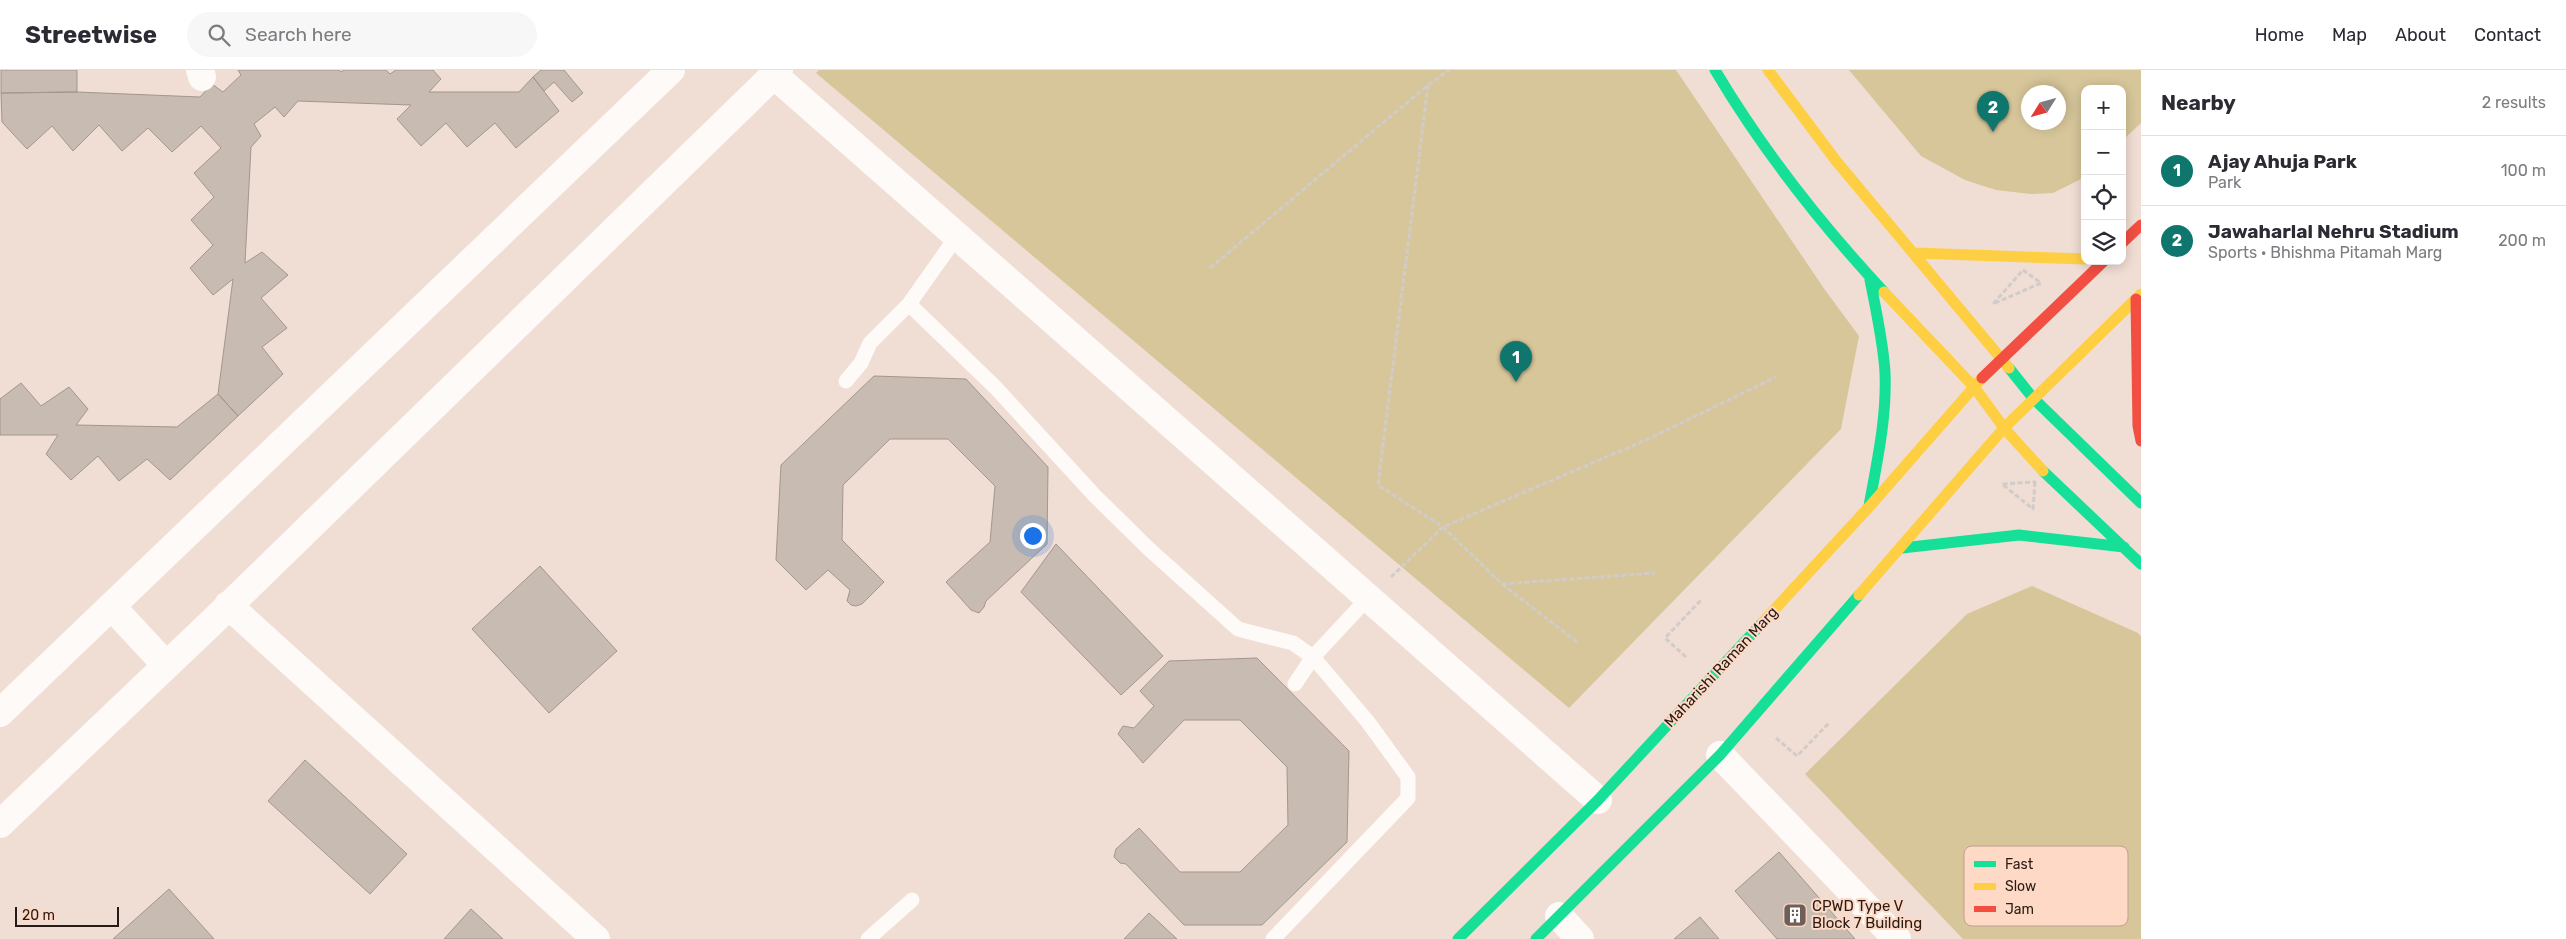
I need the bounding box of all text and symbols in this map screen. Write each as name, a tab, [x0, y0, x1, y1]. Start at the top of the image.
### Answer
search box	[187, 12, 537, 57]
text: Streetwise	[25, 21, 157, 49]
icon: search	[205, 21, 233, 49]
text: Search here	[245, 23, 352, 46]
text: Home	[2255, 24, 2304, 46]
text: Map	[2332, 24, 2367, 46]
text: About	[2395, 24, 2446, 46]
text: Contact	[2474, 24, 2541, 46]
north arrow	[2021, 85, 2066, 130]
map controls	[2081, 85, 2126, 265]
button: +	[2081, 85, 2126, 130]
text: Nearby	[2161, 90, 2236, 115]
pin: 2	[1977, 91, 2009, 132]
text: 2 results	[2482, 93, 2546, 112]
button: −	[2081, 130, 2126, 175]
text: Ajay Ahuja Park	[2208, 150, 2357, 173]
text: 1	[2173, 161, 2181, 180]
text: 100 m	[2501, 161, 2546, 180]
text: Park	[2208, 173, 2241, 192]
button: locate	[2081, 175, 2126, 220]
button: layers	[2081, 220, 2126, 265]
text: Jawaharlal Nehru Stadium	[2208, 220, 2459, 243]
text: 2	[2172, 231, 2182, 250]
text: 200 m	[2498, 231, 2546, 250]
text: Sports · Bhishma Pitamah Marg	[2208, 243, 2442, 262]
pin: 1	[1500, 341, 1532, 382]
your location	[1020, 523, 1046, 549]
street label: Maharishi Raman Marg	[1660, 603, 1782, 731]
legend	[1964, 846, 2128, 926]
text: Fast	[2005, 856, 2034, 873]
text: Slow	[2005, 878, 2036, 895]
place label: CPWD Type V Block 7 Building	[1812, 897, 1922, 932]
text: Jam	[2005, 901, 2034, 918]
building icon: CPWD Type V Block 7 Building	[1782, 902, 1808, 928]
scale bar	[15, 904, 119, 927]
text: 20 m	[22, 907, 55, 924]

